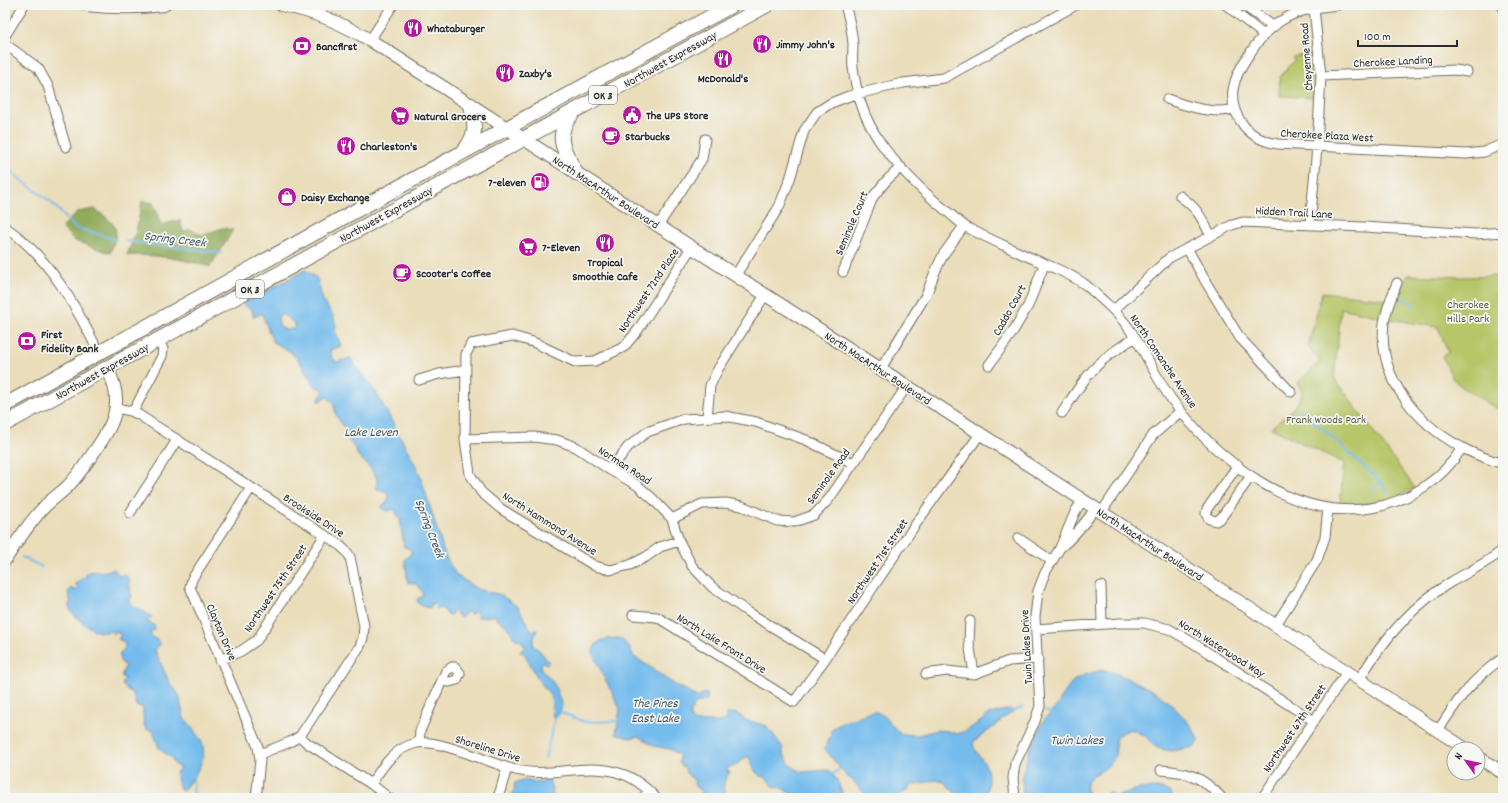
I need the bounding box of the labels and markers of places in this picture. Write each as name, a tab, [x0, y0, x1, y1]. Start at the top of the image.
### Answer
restaurant icon: Whataburger	[402, 17, 424, 39]
place label: Whataburger	[427, 21, 485, 38]
restaurant icon: Jimmy John's	[751, 33, 773, 55]
bank icon: Bancfirst	[291, 35, 313, 57]
place label: Jimmy John's	[776, 37, 835, 54]
place label: Bancfirst	[316, 39, 358, 56]
restaurant icon: McDonald's	[712, 48, 734, 70]
restaurant icon: Zaxby's	[494, 62, 516, 84]
place label: Zaxby's	[519, 66, 552, 83]
place label: McDonald's	[698, 71, 748, 88]
public building icon: The UPS Store	[621, 104, 643, 126]
supermarket icon: Natural Grocers	[389, 105, 411, 127]
place label: The UPS Store	[646, 108, 709, 125]
place label: Natural Grocers	[414, 109, 486, 126]
cafe icon: Starbucks	[600, 125, 622, 147]
place label: Starbucks	[625, 129, 670, 146]
restaurant icon: Charleston's	[335, 135, 357, 157]
place label: Charleston's	[360, 139, 417, 156]
fuel station icon: 7-eleven	[529, 171, 551, 193]
place label: 7-eleven	[488, 175, 526, 192]
shop icon: Daisy Exchange	[276, 186, 298, 208]
place label: Daisy Exchange	[301, 190, 370, 207]
restaurant icon: Tropical Smoothie Cafe	[594, 232, 616, 254]
supermarket icon: 7-Eleven	[517, 236, 539, 258]
place label: 7-Eleven	[542, 240, 581, 257]
place label: Tropical Smoothie Cafe	[572, 255, 638, 286]
cafe icon: Scooter's Coffee	[391, 262, 413, 284]
place label: Scooter's Coffee	[416, 266, 492, 283]
place label: First Fidelity Bank	[41, 327, 98, 358]
bank icon: First Fidelity Bank	[16, 330, 38, 352]

